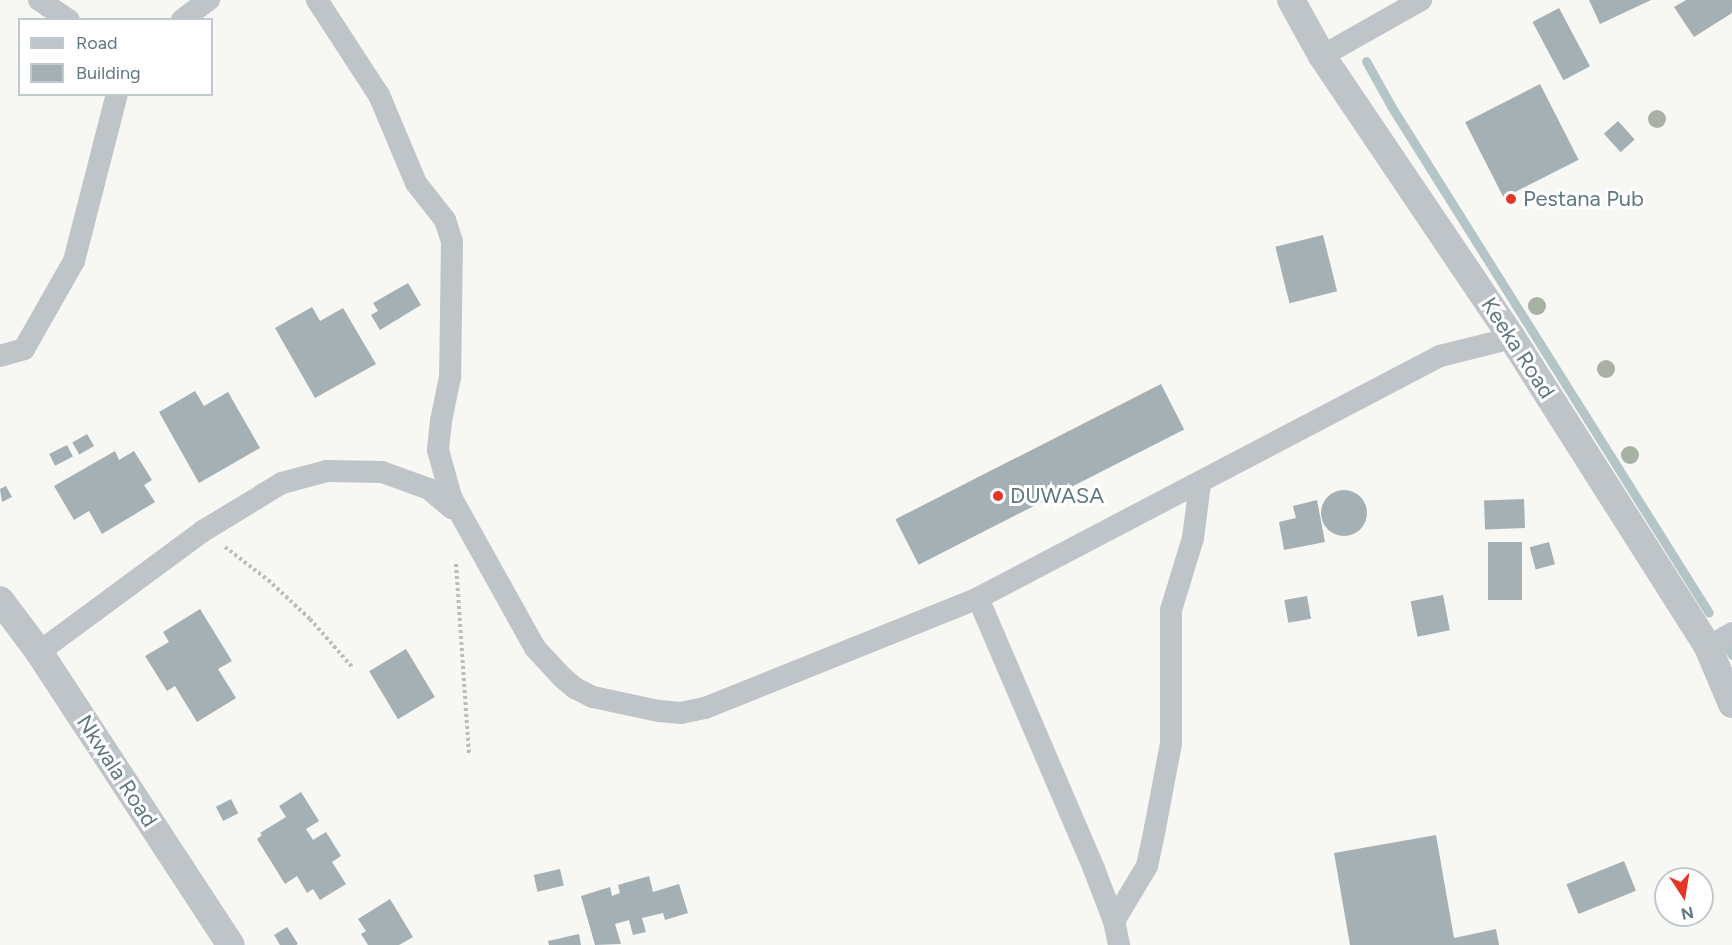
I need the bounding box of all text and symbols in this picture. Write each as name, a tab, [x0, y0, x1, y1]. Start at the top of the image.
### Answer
legend	[18, 18, 213, 96]
text: Road	[76, 32, 117, 54]
text: Building	[76, 62, 141, 84]
place label: Pestana Pub	[1523, 186, 1644, 212]
marker: Pestana Pub	[1504, 192, 1518, 206]
street label: Keeka Road	[1476, 293, 1560, 403]
place label: DUWASA	[1010, 483, 1104, 509]
marker: DUWASA	[991, 489, 1005, 503]
street label: Nkwala Road	[71, 710, 163, 832]
north arrow	[1654, 867, 1714, 927]
text: N	[1679, 903, 1695, 924]

